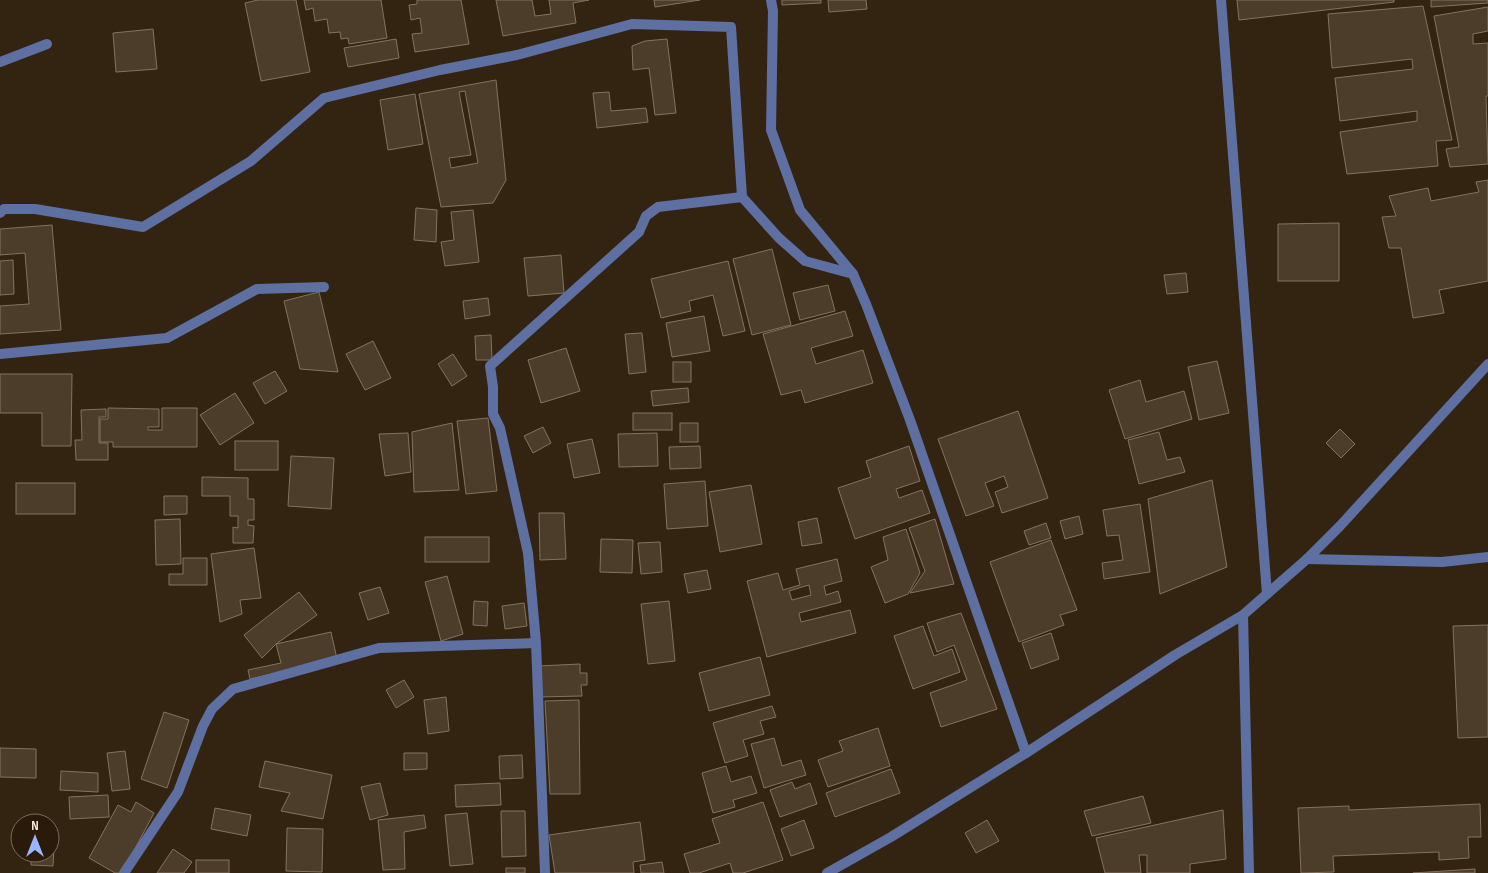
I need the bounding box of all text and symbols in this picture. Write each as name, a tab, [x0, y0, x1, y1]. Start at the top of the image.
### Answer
north arrow	[10, 813, 60, 863]
text: N	[31, 817, 39, 834]

